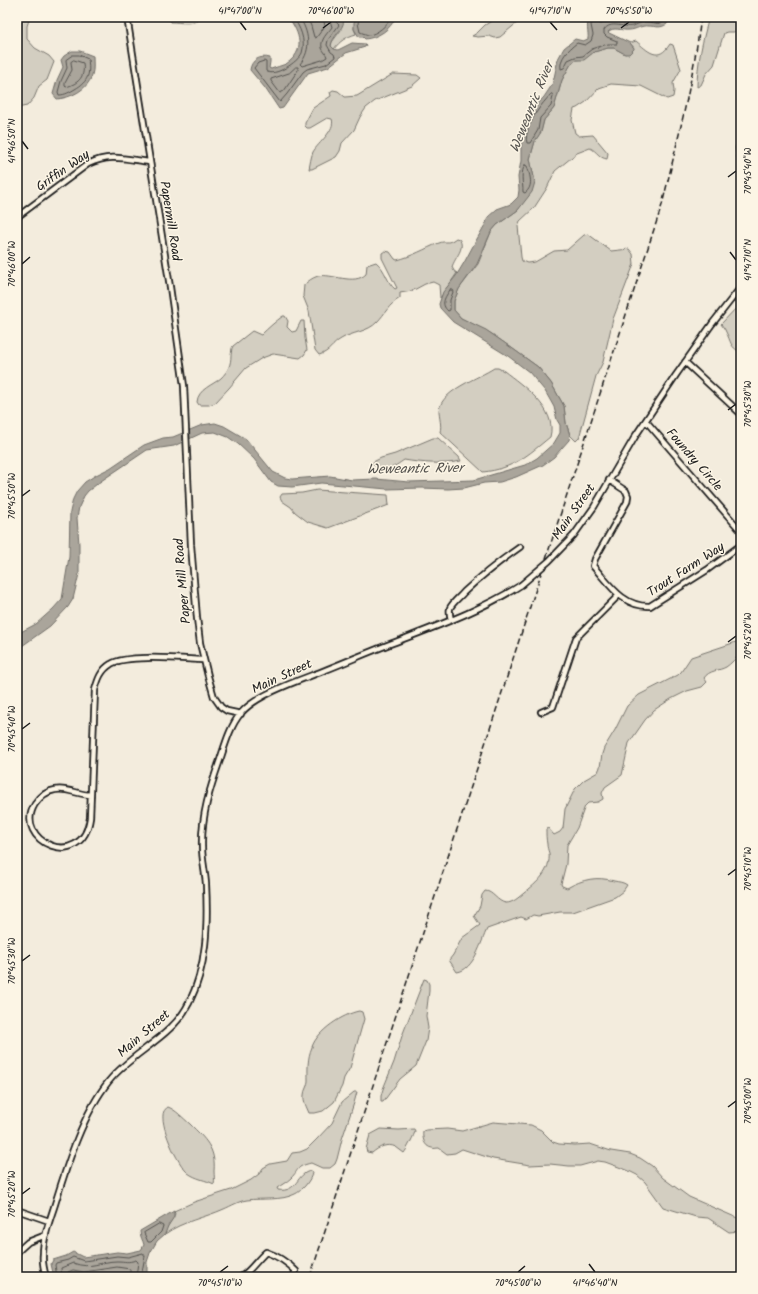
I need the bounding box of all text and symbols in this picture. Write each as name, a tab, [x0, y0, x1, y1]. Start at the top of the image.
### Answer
text: 41°47'00"N	[218, 3, 262, 19]
text: 70°46'00"W	[308, 3, 355, 19]
text: 41°47'10"N	[529, 3, 571, 19]
text: 70°45'50"W	[606, 3, 653, 19]
water label: Weweantic River	[504, 55, 561, 156]
text: 41°46'50"N	[4, 118, 20, 164]
street label: Griffin Way	[32, 144, 95, 197]
text: 70°45'40"W	[740, 147, 756, 194]
street label: Papermill Road	[153, 180, 187, 263]
text: 41°47'10"N	[740, 239, 756, 281]
text: 70°46'00"W	[4, 240, 20, 287]
text: 70°45'30"W	[740, 380, 756, 428]
street label: Foundry Circle	[660, 424, 728, 496]
water label: Weweantic River	[367, 457, 467, 481]
text: 70°45'50"W	[4, 472, 20, 519]
street label: Main Street	[547, 479, 602, 544]
street label: Paper Mill Road	[169, 537, 197, 625]
street label: Trout Farm Way	[643, 537, 730, 603]
text: 70°45'20"W	[740, 612, 756, 660]
street label: Main Street	[248, 653, 317, 700]
text: 70°45'40"W	[4, 705, 20, 752]
text: 70°45'10"W	[740, 847, 756, 891]
text: 70°45'30"W	[4, 937, 20, 985]
street label: Main Street	[113, 1004, 176, 1063]
text: 70°45'00"W	[740, 1078, 756, 1124]
text: 70°45'20"W	[4, 1170, 20, 1218]
text: 70°45'10"W	[198, 1275, 242, 1291]
text: 70°45'00"W	[495, 1275, 541, 1291]
text: 41°46'40"N	[572, 1275, 618, 1291]

